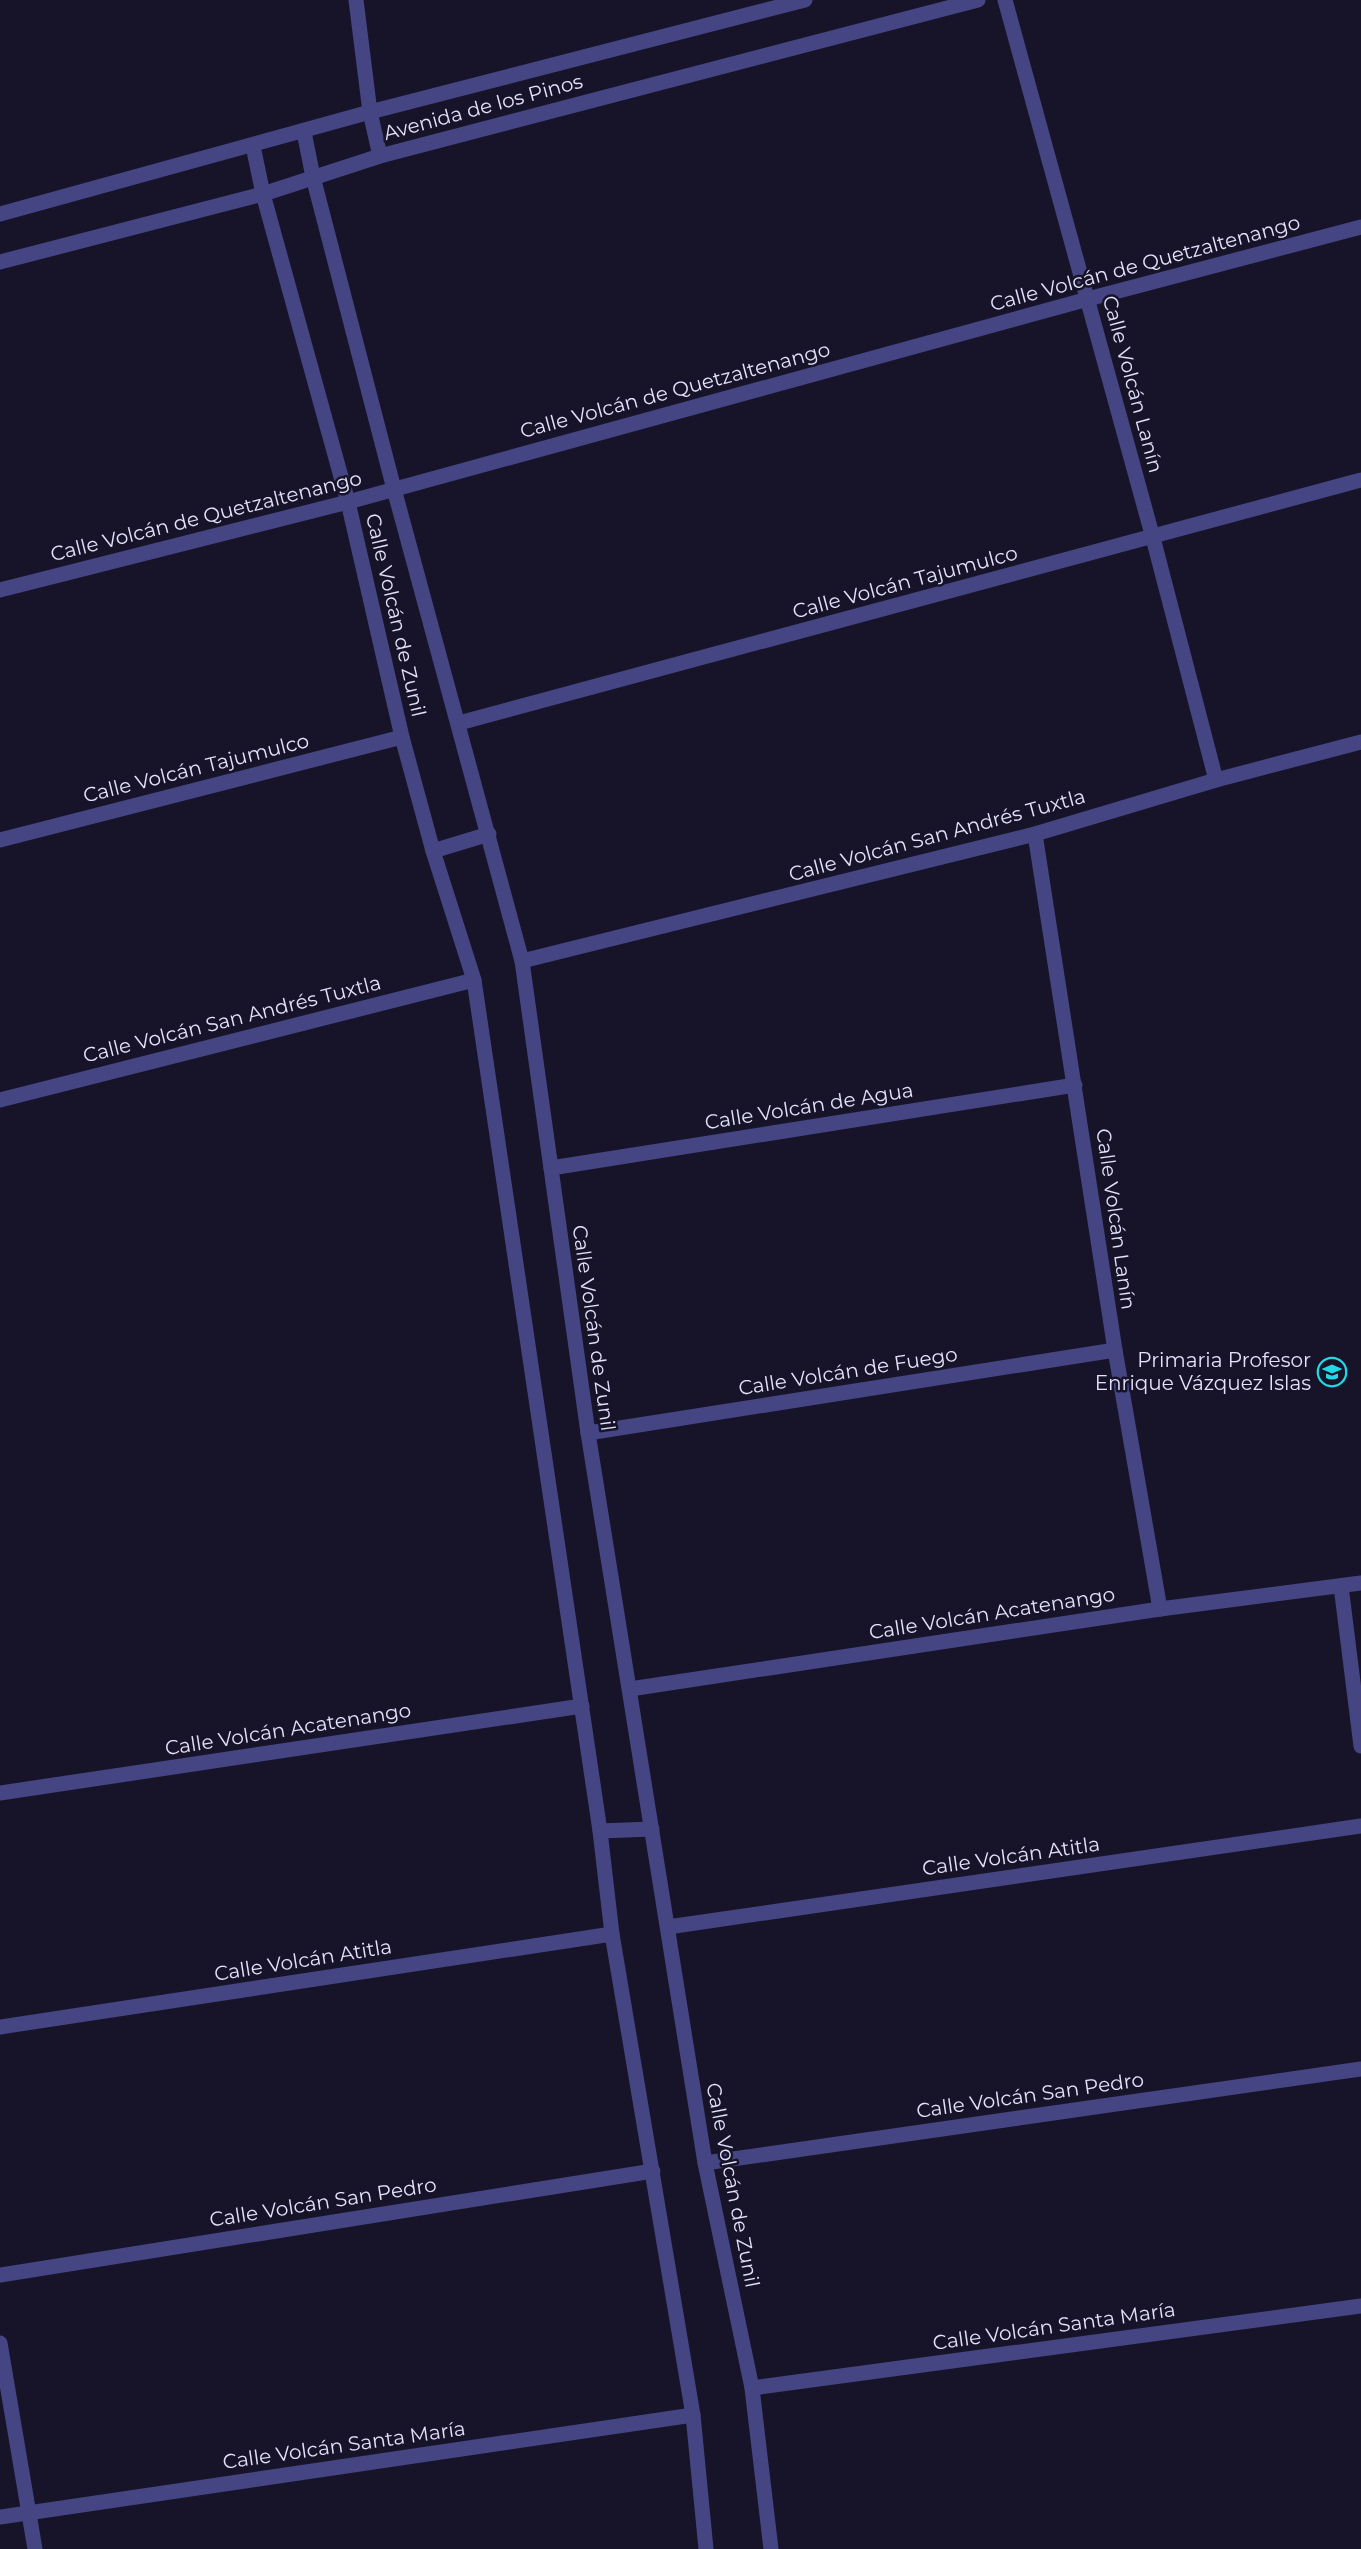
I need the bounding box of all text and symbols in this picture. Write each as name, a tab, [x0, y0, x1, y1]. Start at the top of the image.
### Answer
street label: Avenida de los Pinos	[381, 69, 585, 145]
street label: Calle Volcán de Quetzaltenango	[987, 210, 1303, 316]
street label: Calle Volcán Lanín	[1098, 293, 1168, 475]
street label: Calle Volcán de Quetzaltenango	[517, 337, 833, 443]
street label: Calle Volcán de Quetzaltenango	[48, 466, 364, 566]
street label: Calle Volcán de Zunil	[361, 511, 431, 719]
street label: Calle Volcán Tajumulco	[790, 540, 1020, 624]
street label: Calle Volcán Tajumulco	[81, 728, 311, 808]
street label: Calle Volcán San Andrés Tuxtla	[786, 784, 1088, 886]
street label: Calle Volcán San Andrés Tuxtla	[81, 970, 383, 1068]
street label: Calle Volcán de Agua	[703, 1078, 915, 1134]
street label: Calle Volcán Lanín	[1091, 1127, 1141, 1311]
street label: Calle Volcán de Zunil	[568, 1223, 620, 1433]
street label: Calle Volcán de Fuego	[737, 1342, 959, 1400]
place label: Primaria Profesor Enrique Vázquez Islas	[1095, 1348, 1311, 1395]
school or university icon: Primaria Profesor Enrique Vázquez Islas	[1316, 1356, 1348, 1388]
street label: Calle Volcán Acatenango	[867, 1582, 1117, 1644]
street label: Calle Volcán Acatenango	[163, 1698, 413, 1760]
street label: Calle Volcán Atitla	[921, 1832, 1101, 1880]
street label: Calle Volcán Atitla	[213, 1934, 393, 1986]
street label: Calle Volcán San Pedro	[915, 2067, 1145, 2123]
street label: Calle Volcán de Zunil	[701, 2081, 765, 2289]
street label: Calle Volcán San Pedro	[208, 2172, 438, 2232]
street label: Calle Volcán Santa María	[931, 2297, 1177, 2355]
street label: Calle Volcán Santa María	[221, 2416, 467, 2474]

